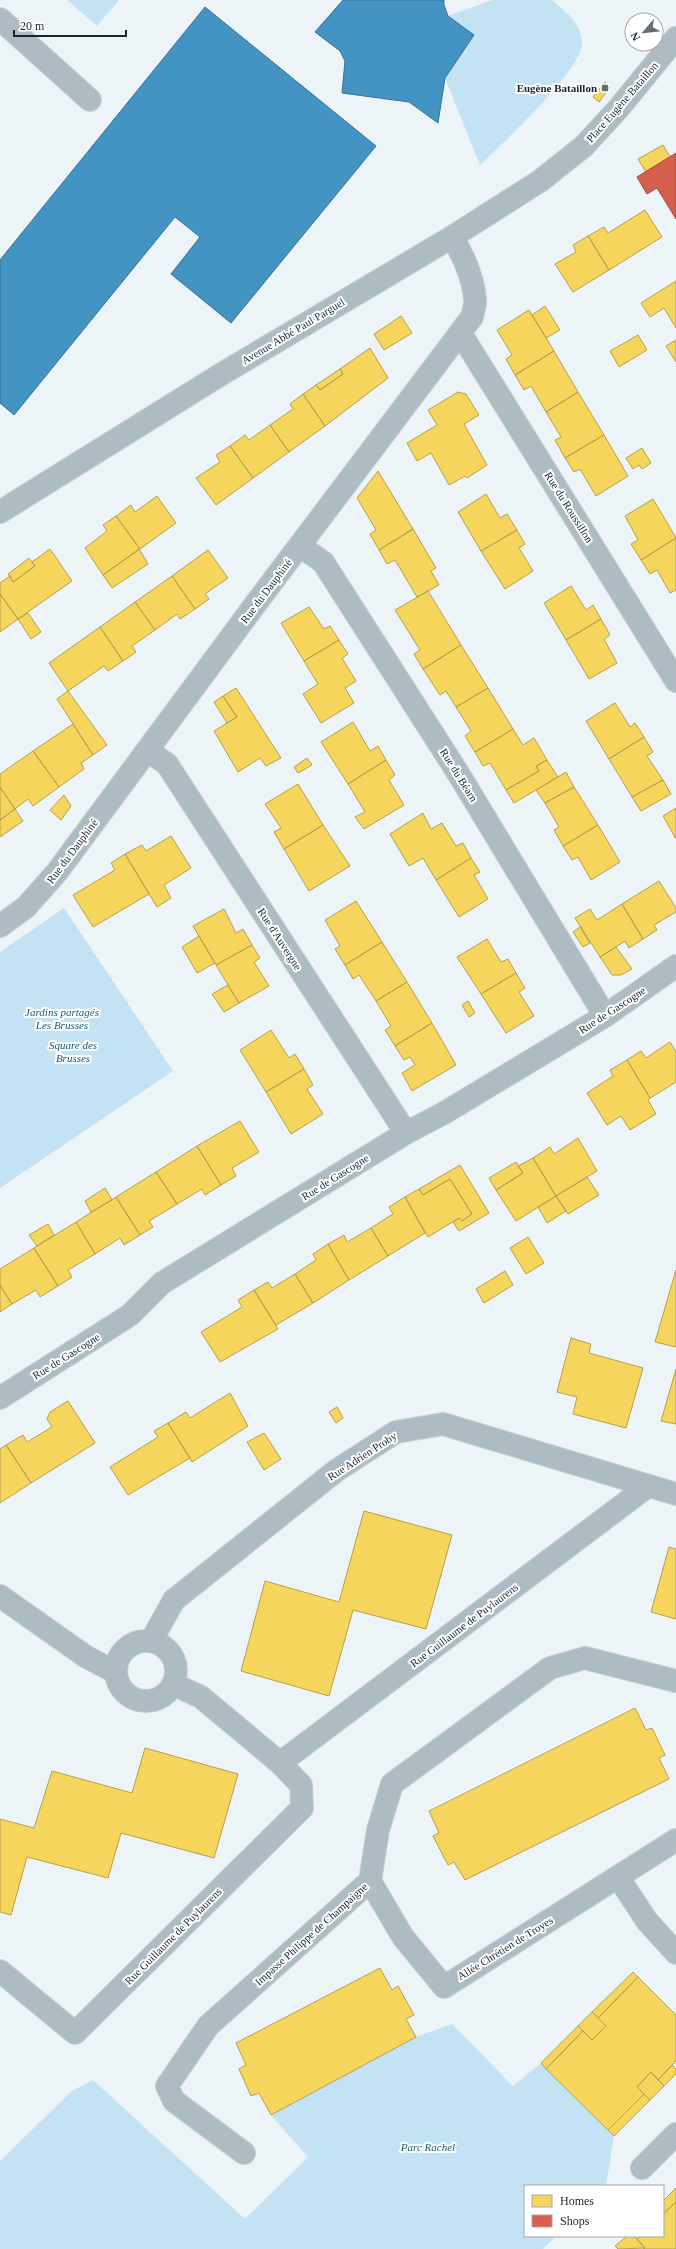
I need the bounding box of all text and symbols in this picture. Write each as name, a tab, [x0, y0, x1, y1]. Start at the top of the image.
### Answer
scale bar	[14, 12, 126, 38]
north arrow	[624, 12, 664, 52]
text: 20 m	[20, 19, 45, 33]
text: N	[628, 30, 642, 43]
street label: Place Eugène Bataillon	[584, 59, 661, 145]
place label: Eugène Bataillon	[517, 82, 597, 94]
marker: Eugène Bataillon	[600, 83, 610, 93]
street label: Avenue Abbé Paul Parguel	[239, 296, 347, 366]
street label: Rue du Roussillon	[542, 469, 596, 545]
street label: Rue du Dauphiné	[238, 557, 294, 625]
street label: Rue du Béarn	[438, 746, 480, 804]
street label: Rue du Dauphiné	[44, 817, 100, 885]
street label: Rue d'Auvergne	[256, 906, 304, 972]
street label: Rue de Gascogne	[576, 984, 648, 1036]
park label: Jardins partagés Les Brusses	[25, 1006, 99, 1031]
park label: Square des Brusses	[49, 1039, 97, 1064]
street label: Rue de Gascogne	[299, 1151, 371, 1202]
street label: Rue de Gascogne	[30, 1330, 102, 1381]
street label: Rue Adrien Proby	[325, 1429, 399, 1483]
street label: Rue Guillaume de Puylaurens	[408, 1581, 520, 1669]
street label: Impasse Philippe de Champaigne	[252, 1880, 370, 1988]
street label: Rue Guillaume de Puylaurens	[122, 1885, 224, 1987]
street label: Allée Chrétien de Troyes	[455, 1914, 555, 1982]
park label: Parc Rachel	[400, 2141, 455, 2153]
legend	[524, 2185, 664, 2237]
text: Homes	[560, 2194, 594, 2208]
text: Shops	[560, 2214, 590, 2228]

